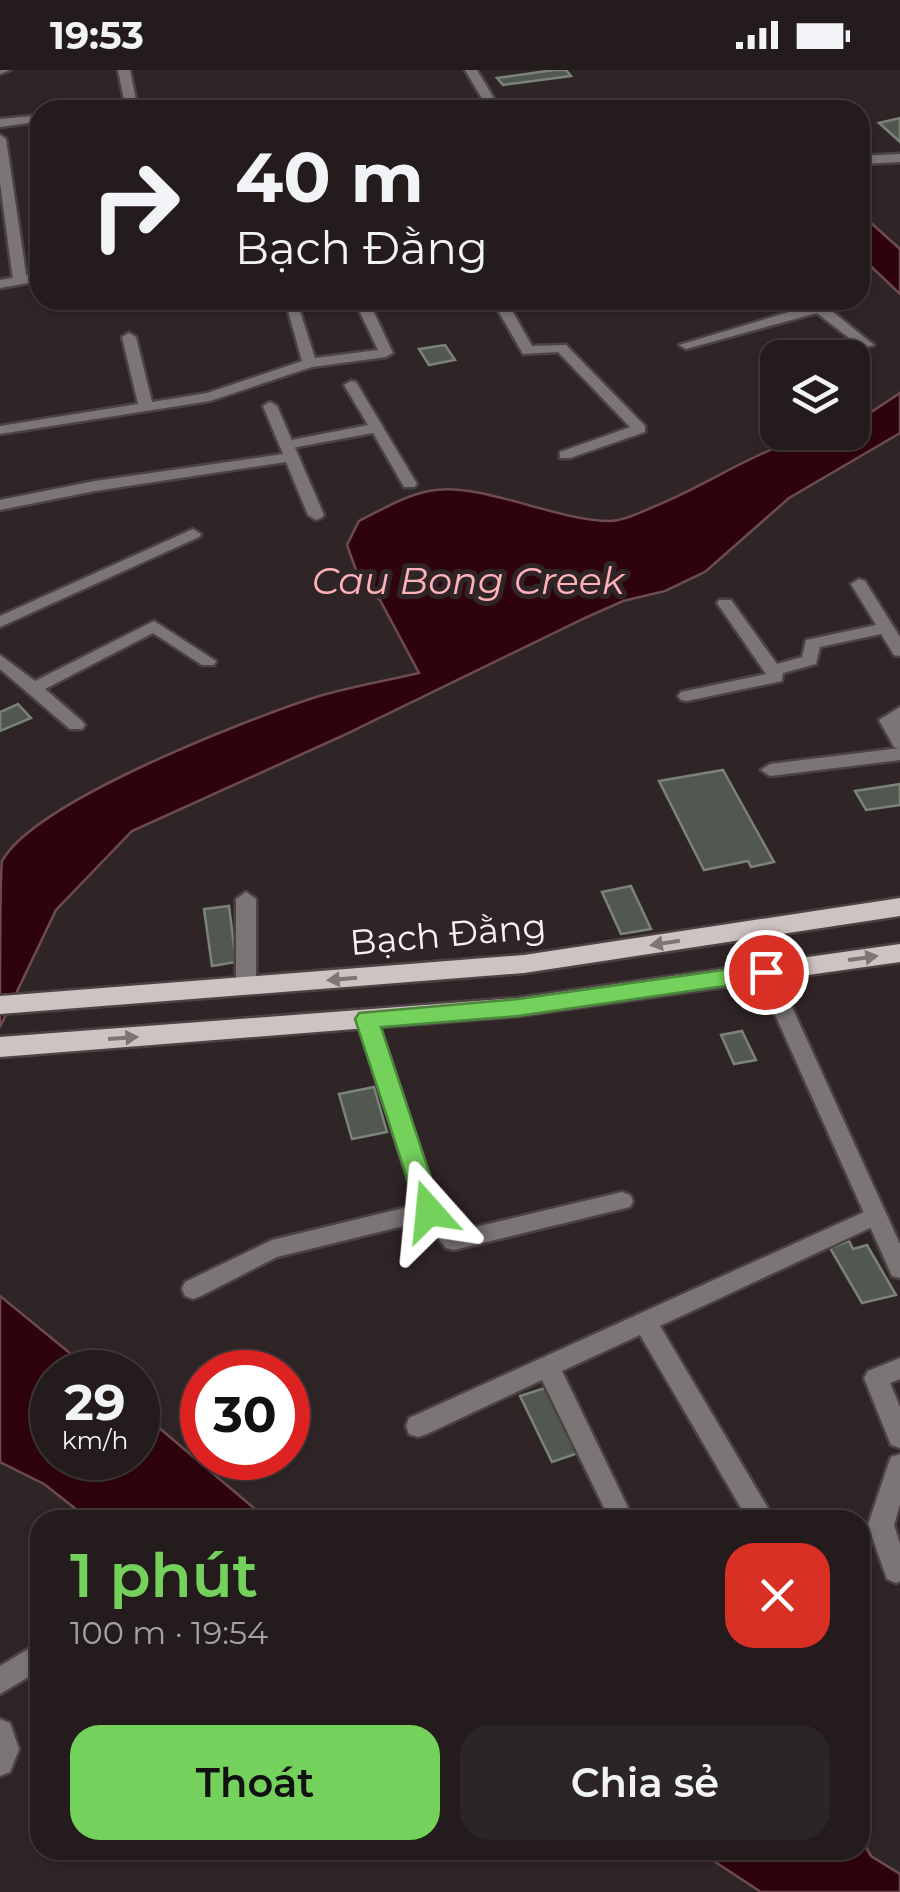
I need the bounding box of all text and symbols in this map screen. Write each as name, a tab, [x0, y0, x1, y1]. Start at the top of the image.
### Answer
text: 19:53	[50, 12, 144, 59]
text: 40 m	[235, 134, 424, 220]
icon: right	[70, 140, 200, 270]
text: Bạch Đằng	[235, 220, 488, 275]
map controls	[760, 340, 870, 450]
button: layers	[760, 340, 870, 450]
water label: Cau Bong Creek	[312, 557, 626, 604]
street label: Bạch Đằng	[348, 904, 548, 964]
pin	[724, 930, 809, 1015]
one-way arrow	[649, 935, 680, 951]
icon: arrive	[739, 945, 794, 1000]
one-way arrow	[848, 950, 879, 966]
one-way arrow	[326, 972, 358, 988]
one-way arrow	[107, 1030, 139, 1046]
position arrow	[377, 1159, 481, 1263]
speed limit sign: 30	[180, 1350, 310, 1480]
text: 29	[64, 1372, 126, 1433]
text: km/h	[62, 1425, 128, 1455]
text: 1 phút	[70, 1539, 258, 1612]
button: close	[725, 1543, 830, 1648]
text: 100 m · 19:54	[70, 1613, 268, 1652]
button: Thoát	[70, 1725, 440, 1840]
button: Chia sẻ	[460, 1725, 830, 1840]

